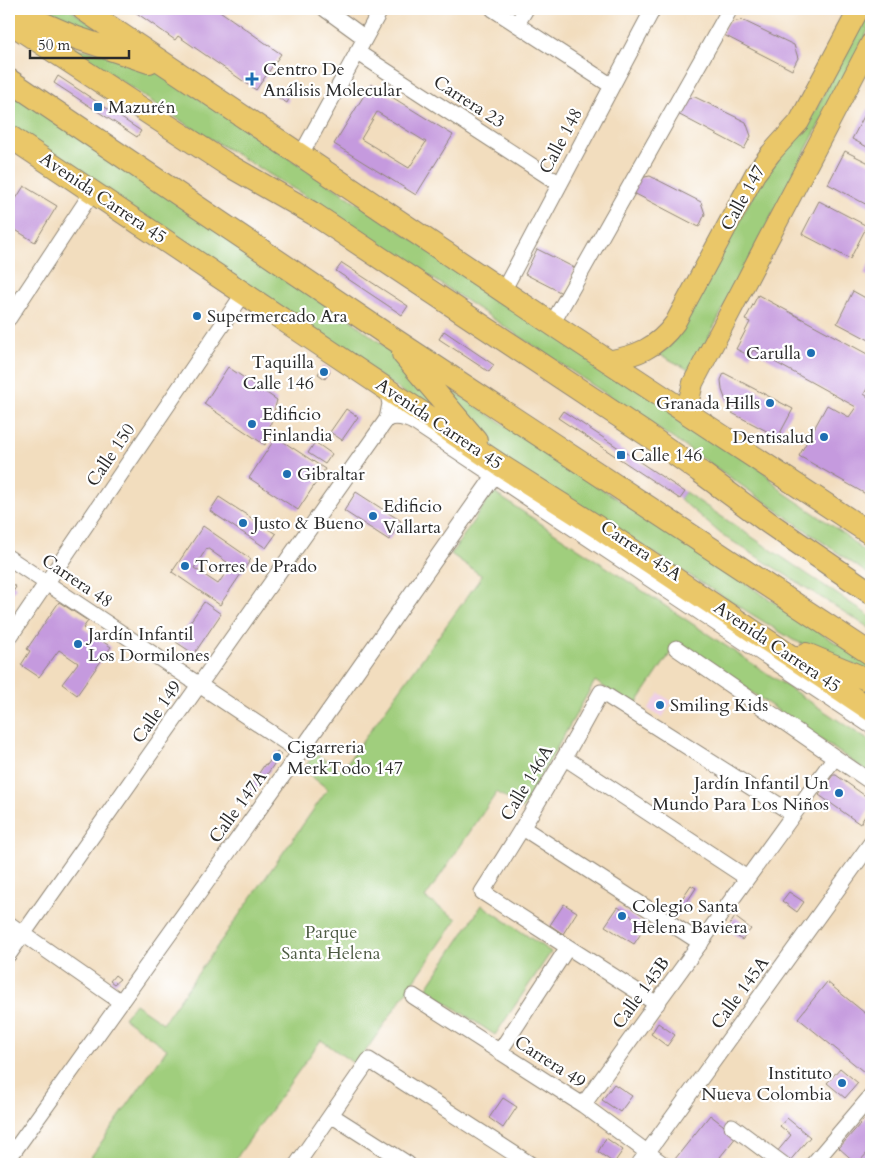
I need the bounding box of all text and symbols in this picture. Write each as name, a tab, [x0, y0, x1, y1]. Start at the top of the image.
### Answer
scale bar	[30, 28, 129, 60]
text: 50 m	[38, 35, 70, 55]
place label: Centro De Análisis Molecular	[263, 57, 402, 103]
street label: Carrera 23	[428, 70, 510, 134]
marker: Centro De Análisis Molecular	[245, 72, 259, 86]
place label: Mazurén	[108, 95, 176, 120]
marker: Mazurén	[92, 101, 104, 113]
street label: Calle 148	[533, 104, 589, 178]
street label: Avenida Carrera 45	[35, 146, 171, 250]
street label: Calle 147	[715, 161, 771, 235]
place label: Supermercado Ara	[207, 304, 348, 329]
marker: Supermercado Ara	[191, 310, 203, 322]
place label: Carulla	[746, 341, 801, 366]
marker: Carulla	[805, 347, 817, 359]
place label: Taquilla Calle 146	[243, 350, 314, 396]
marker: Taquilla Calle 146	[318, 366, 330, 378]
street label: Avenida Carrera 45	[371, 372, 507, 476]
place label: Granada Hills	[656, 391, 760, 416]
marker: Granada Hills	[764, 397, 776, 409]
place label: Edificio Finlandia	[262, 402, 333, 448]
street label: Calle 150	[81, 418, 141, 492]
marker: Edificio Finlandia	[246, 418, 258, 430]
place label: Dentisalud	[732, 425, 814, 450]
marker: Dentisalud	[818, 431, 830, 443]
place label: Calle 146	[631, 443, 702, 468]
marker: Calle 146	[615, 449, 627, 461]
place label: Gibraltar	[297, 462, 365, 487]
marker: Gibraltar	[281, 468, 293, 480]
place label: Edificio Vallarta	[383, 494, 442, 540]
marker: Edificio Vallarta	[367, 510, 379, 522]
place label: Justo & Bueno	[250, 511, 364, 536]
street label: Carrera 45A	[595, 515, 687, 588]
marker: Justo & Bueno	[237, 517, 249, 529]
street label: Carrera 48	[37, 548, 117, 614]
place label: Torres de Prado	[195, 554, 317, 579]
marker: Torres de Prado	[179, 560, 191, 572]
street label: Avenida Carrera 45	[709, 595, 845, 699]
place label: Jardín Infantil Los Dormilones	[85, 622, 209, 668]
marker: Jardín Infantil Los Dormilones	[72, 638, 84, 650]
street label: Calle 149	[126, 676, 188, 748]
place label: Smiling Kids	[670, 693, 768, 718]
marker: Smiling Kids	[654, 699, 666, 711]
place label: Cigarreria MerkTodo 147	[287, 735, 403, 781]
street label: Calle 146A	[495, 740, 559, 826]
marker: Cigarreria MerkTodo 147	[271, 751, 283, 763]
street label: Calle 147A	[203, 765, 273, 848]
place label: Jardín Infantil Un Mundo Para Los Niños	[652, 771, 830, 817]
marker: Jardín Infantil Un Mundo Para Los Niños	[833, 787, 845, 799]
place label: Colegio Santa Helena Baviera	[632, 894, 748, 940]
marker: Colegio Santa Helena Baviera	[616, 910, 628, 922]
park label: Parque Santa Helena	[281, 920, 381, 966]
street label: Calle 145A	[705, 951, 775, 1034]
street label: Calle 145B	[606, 952, 676, 1034]
street label: Carrera 49	[509, 1030, 591, 1094]
place label: Instituto Nueva Colombia	[701, 1061, 832, 1107]
marker: Instituto Nueva Colombia	[836, 1077, 848, 1089]

